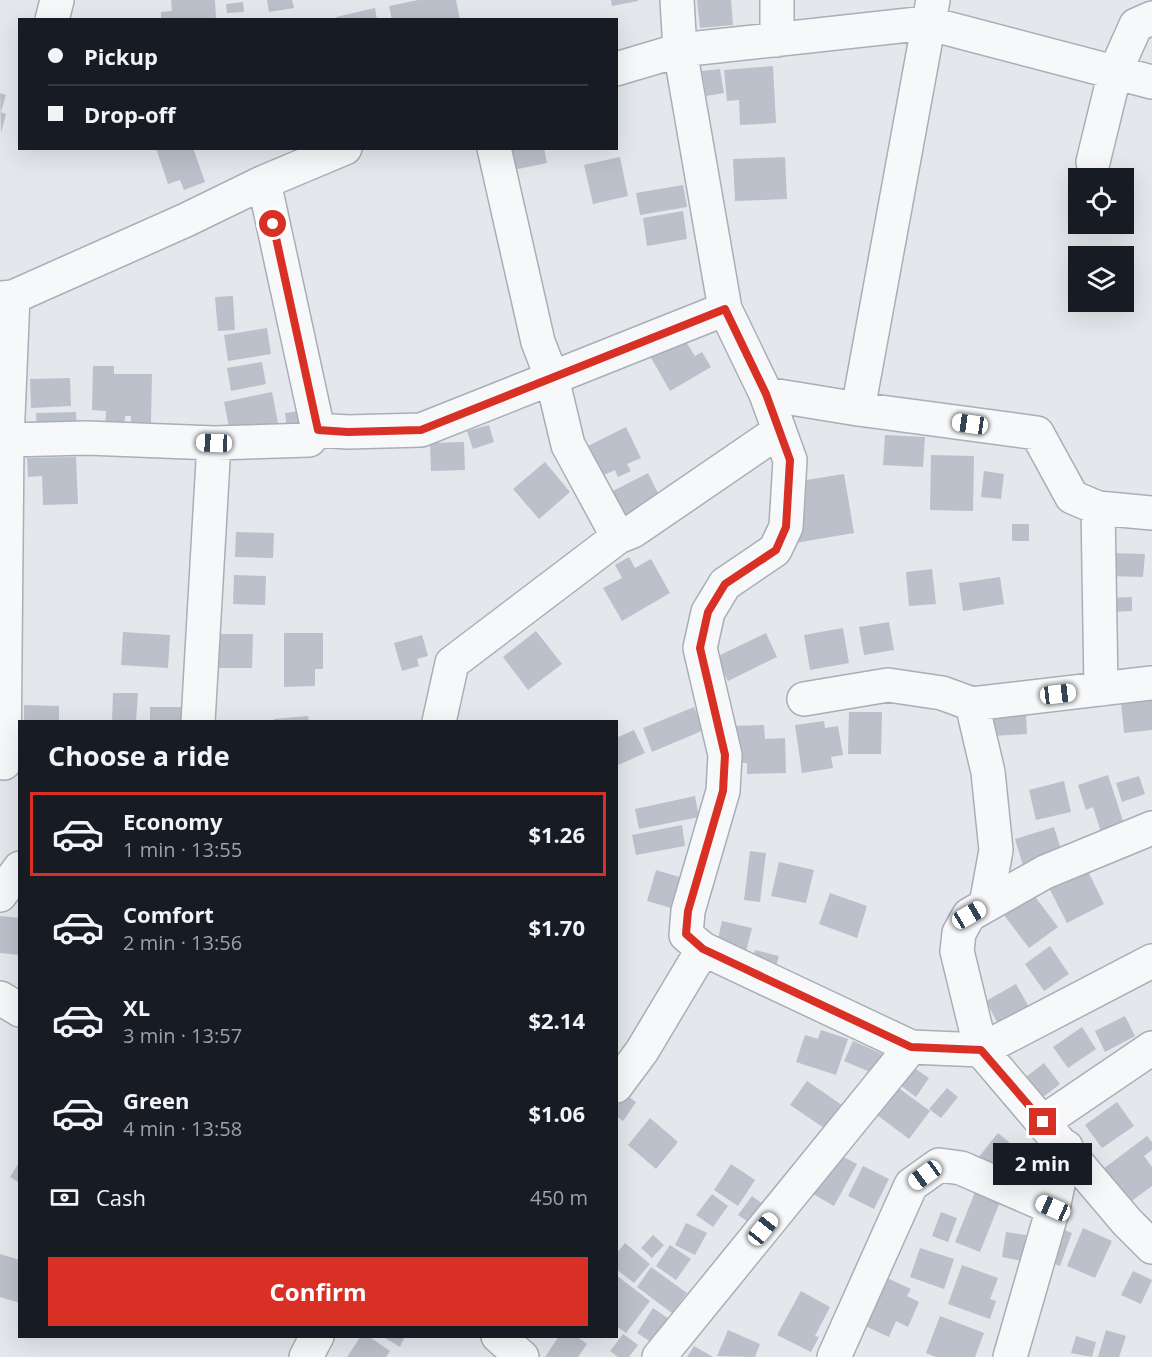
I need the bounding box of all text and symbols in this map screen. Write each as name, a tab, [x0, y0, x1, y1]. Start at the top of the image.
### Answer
text: Pickup	[84, 41, 158, 71]
text: Drop-off	[84, 99, 176, 129]
map controls	[1068, 168, 1134, 312]
button: locate	[1068, 168, 1134, 234]
route start	[259, 210, 286, 237]
button: layers	[1068, 246, 1134, 312]
car	[951, 413, 989, 435]
car	[196, 433, 232, 453]
car	[1039, 683, 1077, 705]
text: Choose a ride	[48, 737, 230, 774]
text: Economy	[123, 806, 222, 836]
icon: car	[51, 807, 105, 861]
text: $1.26	[528, 819, 585, 849]
text: 1 min · 13:55	[123, 836, 242, 863]
car	[949, 898, 989, 932]
text: Comfort	[123, 899, 214, 929]
icon: car	[51, 900, 105, 954]
text: $1.70	[528, 912, 585, 942]
text: 2 min · 13:56	[123, 929, 242, 956]
text: XL	[123, 992, 150, 1022]
icon: car	[51, 993, 105, 1047]
text: $2.14	[528, 1005, 585, 1035]
text: 3 min · 13:57	[123, 1022, 242, 1049]
text: Green	[123, 1085, 189, 1115]
icon: car	[51, 1086, 105, 1140]
text: $1.06	[528, 1098, 585, 1128]
route end	[1029, 1108, 1056, 1135]
text: 4 min · 13:58	[123, 1115, 242, 1142]
callout: 2 min	[994, 1143, 1092, 1185]
text: 2 min	[1015, 1150, 1070, 1177]
car	[905, 1157, 945, 1193]
icon: cash	[48, 1181, 81, 1214]
text: Cash	[96, 1182, 146, 1212]
text: 450 m	[530, 1184, 588, 1211]
car	[1033, 1192, 1073, 1224]
car	[745, 1209, 781, 1249]
button: Confirm	[48, 1257, 588, 1326]

